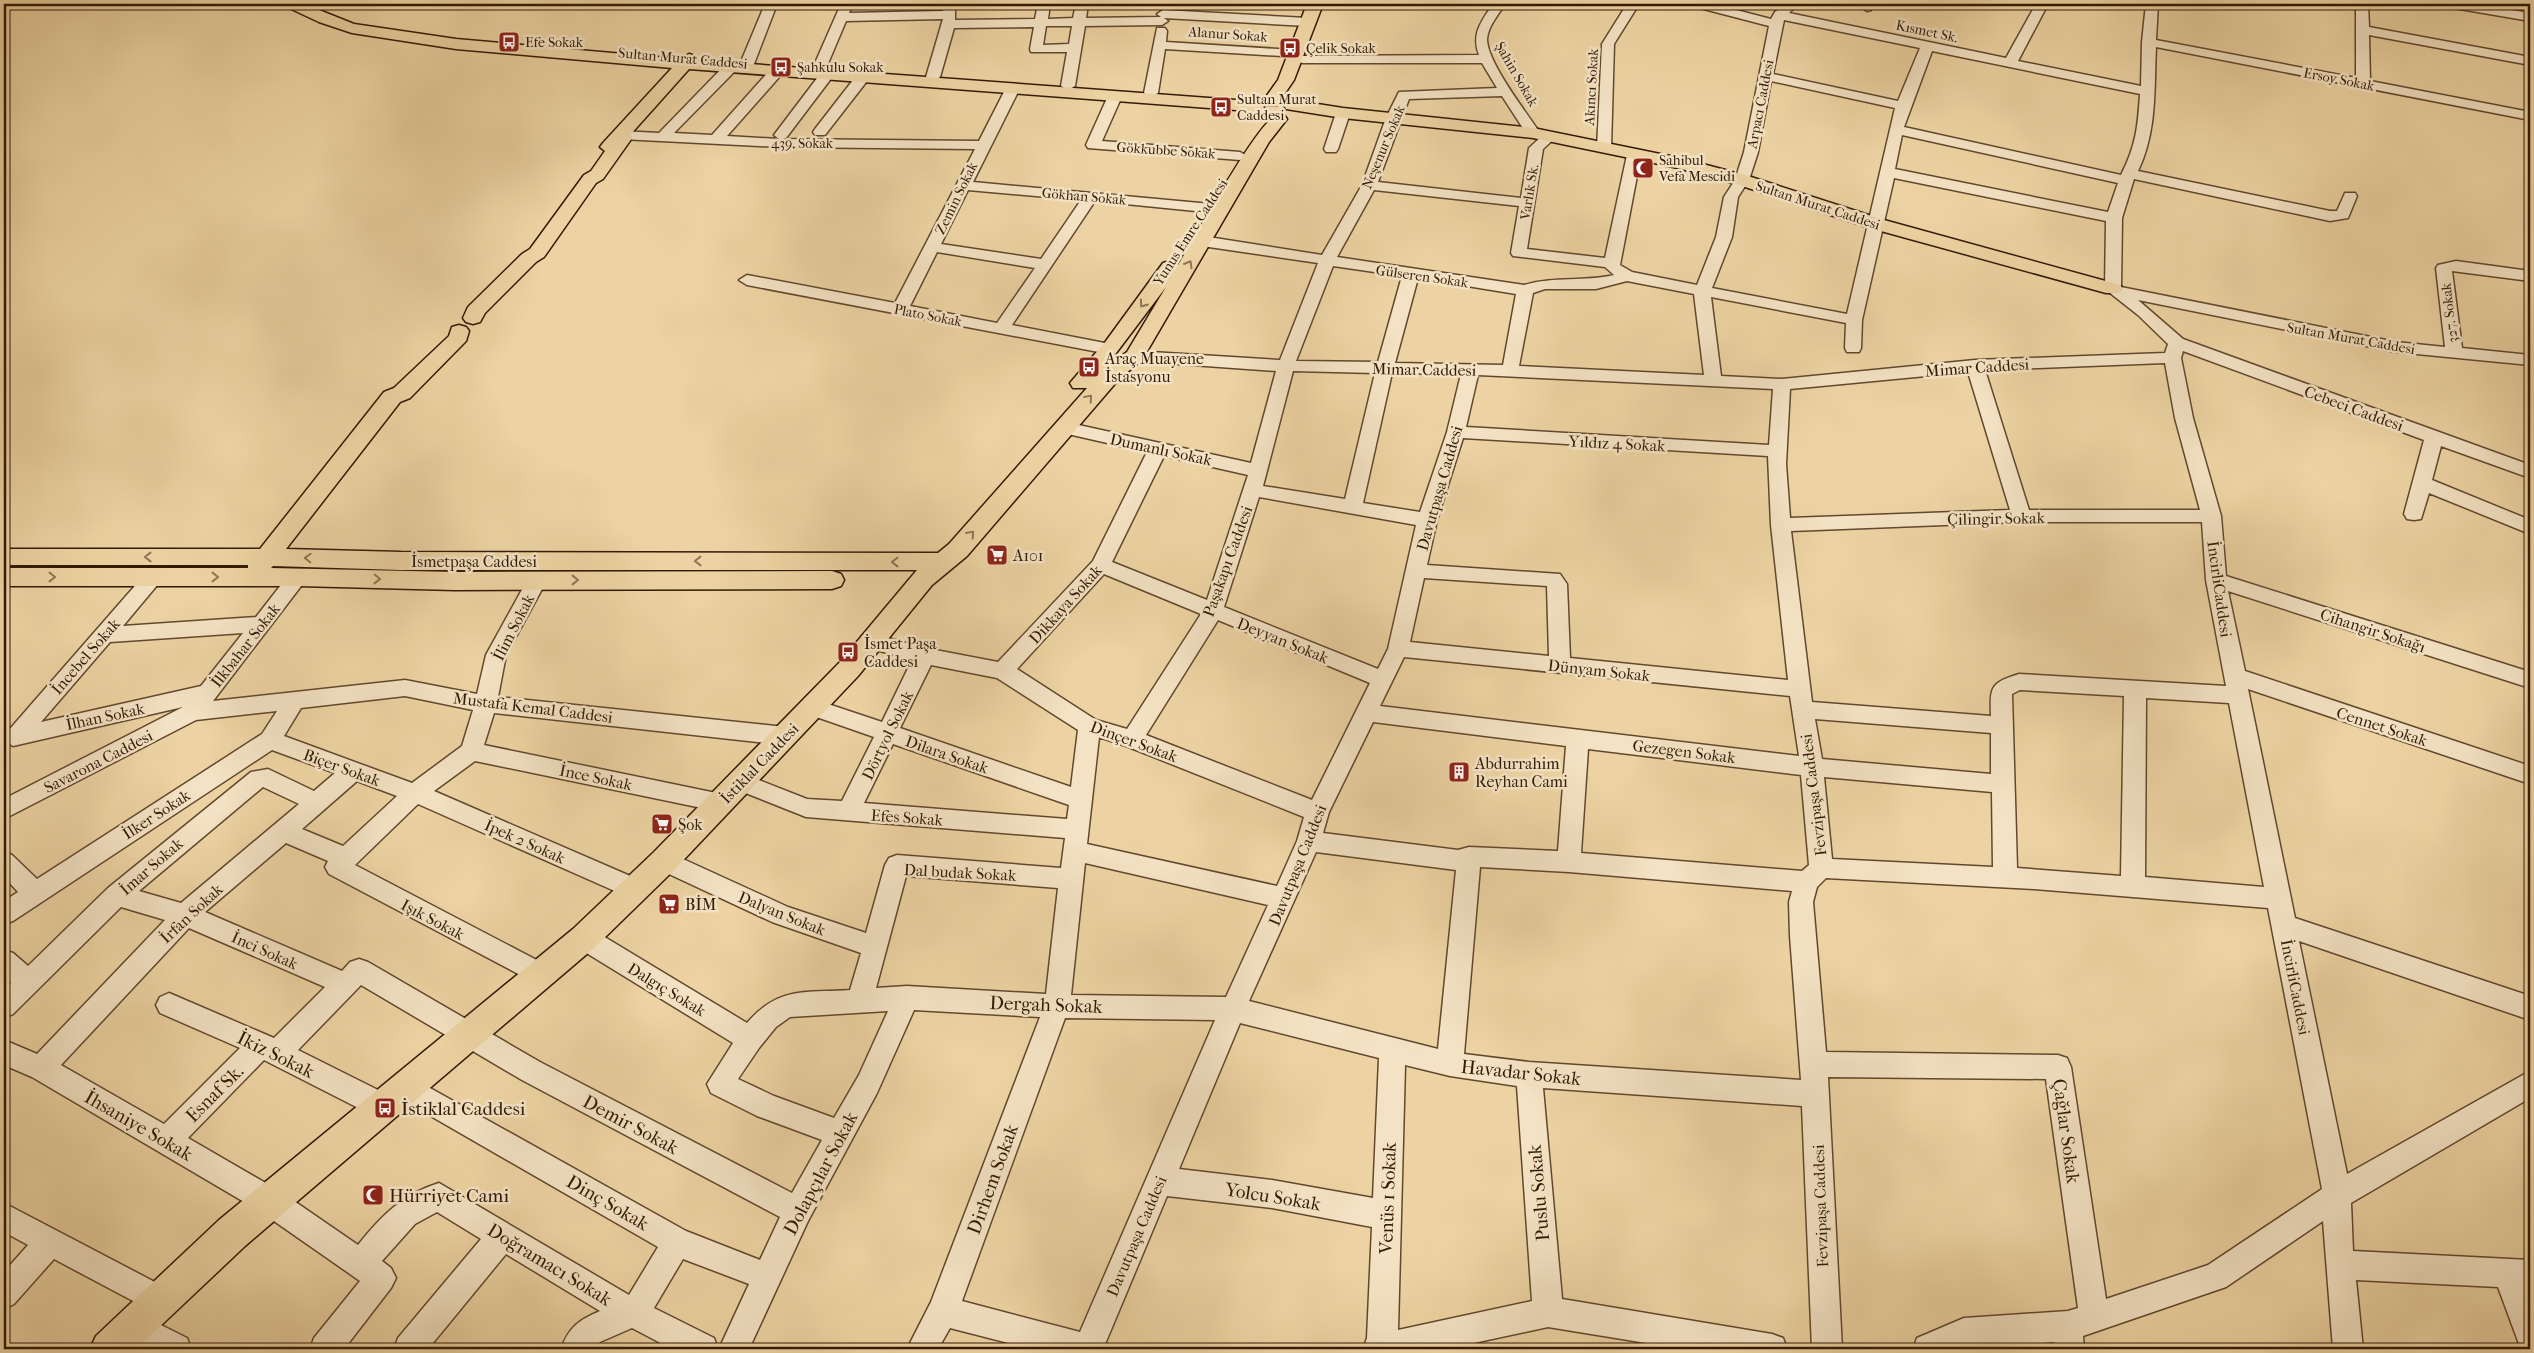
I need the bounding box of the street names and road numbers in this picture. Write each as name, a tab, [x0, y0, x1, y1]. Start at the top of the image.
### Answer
street label: Kısmet Sk.	[1894, 17, 1960, 46]
street label: Alanur Sokak	[1187, 23, 1269, 46]
street label: Şahin Sokak	[1491, 39, 1542, 110]
street label: Sultan Murat Caddesi	[618, 44, 748, 73]
street label: Akıncı Sokak	[1581, 47, 1602, 127]
street label: Arpacı Caddesi	[1743, 58, 1777, 151]
street label: Ersoy Sokak	[2302, 64, 2377, 95]
street label: Neşenur Sokak	[1358, 102, 1409, 192]
street label: 439. Sokak	[771, 135, 834, 152]
street label: Gökkubbe Sokak	[1116, 139, 1217, 162]
street label: Zemin Sokak	[932, 159, 982, 237]
street label: Varlık Sk.	[1517, 163, 1542, 222]
street label: Yunus Emre Caddesi	[1149, 176, 1231, 290]
street label: Sultan Murat Caddesi	[1753, 177, 1882, 234]
street label: Gökhan Sokak	[1041, 184, 1128, 209]
street label: Gülseren Sokak	[1375, 262, 1470, 291]
street label: 327. Sokak	[2437, 281, 2462, 344]
street label: Plato Sokak	[892, 301, 964, 331]
street label: Sultan Murat Caddesi	[2285, 319, 2416, 358]
street label: Mimar Caddesi	[1924, 354, 2030, 381]
street label: Mimar Caddesi	[1372, 359, 1477, 380]
street label: Cebeci Caddesi	[2302, 382, 2406, 435]
street label: Davutpaşa Caddesi	[1413, 423, 1467, 553]
street label: Dumanlı Sokak	[1108, 429, 1214, 470]
street label: Yıldız 4 Sokak	[1567, 431, 1667, 456]
street label: Paşakapı Caddesi	[1199, 503, 1257, 620]
street label: Çilingir Sokak	[1947, 508, 2046, 530]
street label: İncirliCaddesi	[2203, 540, 2236, 639]
street label: İsmetpaşa Caddesi	[411, 552, 537, 572]
street label: Dikkaya Sokak	[1025, 560, 1106, 648]
street label: İlim Sokak	[489, 590, 539, 664]
street label: İlkbahar Sokak	[207, 599, 285, 691]
street label: Cihangir Sokağı	[2318, 604, 2428, 657]
street label: Deyyan Sokak	[1234, 613, 1332, 668]
street label: İncebel Sokak	[47, 614, 124, 698]
street label: Dünyam Sokak	[1547, 656, 1652, 685]
street label: Dörtyol Sokak	[858, 687, 918, 783]
street label: Mustafa Kemal Caddesi	[452, 688, 614, 727]
street label: İlhan Sokak	[64, 699, 147, 734]
street label: Cennet Sokak	[2334, 703, 2430, 750]
street label: Dinçer Sokak	[1088, 717, 1181, 766]
street label: İstiklal Caddesi	[716, 719, 803, 808]
street label: Savarona Caddesi	[41, 726, 156, 797]
street label: Dilara Sokak	[903, 731, 992, 778]
street label: Fevzipaşa Caddesi	[1797, 732, 1831, 857]
street label: Gezegen Sokak	[1631, 736, 1737, 767]
street label: Biçer Sokak	[301, 745, 384, 790]
street label: İnce Sokak	[558, 761, 635, 795]
street label: İlker Sokak	[119, 785, 194, 843]
street label: Davutpaşa Caddesi	[1264, 802, 1331, 929]
street label: Efes Sokak	[870, 806, 944, 830]
street label: İpek 2 Sokak	[482, 815, 569, 868]
street label: İmar Sokak	[116, 833, 187, 899]
street label: Dal budak Sokak	[903, 860, 1017, 885]
street label: İrfan Sokak	[156, 879, 227, 947]
street label: Dalyan Sokak	[735, 887, 829, 940]
street label: Işık Sokak	[398, 895, 468, 945]
street label: İnci Sokak	[229, 927, 302, 974]
street label: İncirliCaddesi	[2277, 938, 2314, 1037]
street label: Dalgıç Sokak	[624, 959, 710, 1021]
street label: Dergah Sokak	[989, 992, 1103, 1018]
street label: İkiz Sokak	[233, 1027, 318, 1083]
street label: Havadar Sokak	[1460, 1056, 1582, 1090]
street label: Esnaf Sk.	[181, 1060, 248, 1127]
street label: Çağlar Sokak	[2047, 1077, 2084, 1185]
street label: İhsaniye Sokak	[81, 1086, 197, 1166]
street label: Demir Sokak	[579, 1091, 682, 1159]
street label: Dolapçılar Sokak	[779, 1108, 863, 1239]
street label: Dirhem Sokak	[963, 1121, 1023, 1237]
street label: Venüs 1 Sokak	[1375, 1142, 1401, 1255]
street label: Puslu Sokak	[1524, 1144, 1554, 1242]
street label: Fevzipaşa Caddesi	[1809, 1144, 1833, 1268]
street label: Dinç Sokak	[563, 1171, 653, 1235]
street label: Davutpaşa Caddesi	[1103, 1173, 1171, 1300]
street label: Yolcu Sokak	[1222, 1178, 1322, 1215]
street label: Doğramacı Sokak	[483, 1219, 616, 1311]

